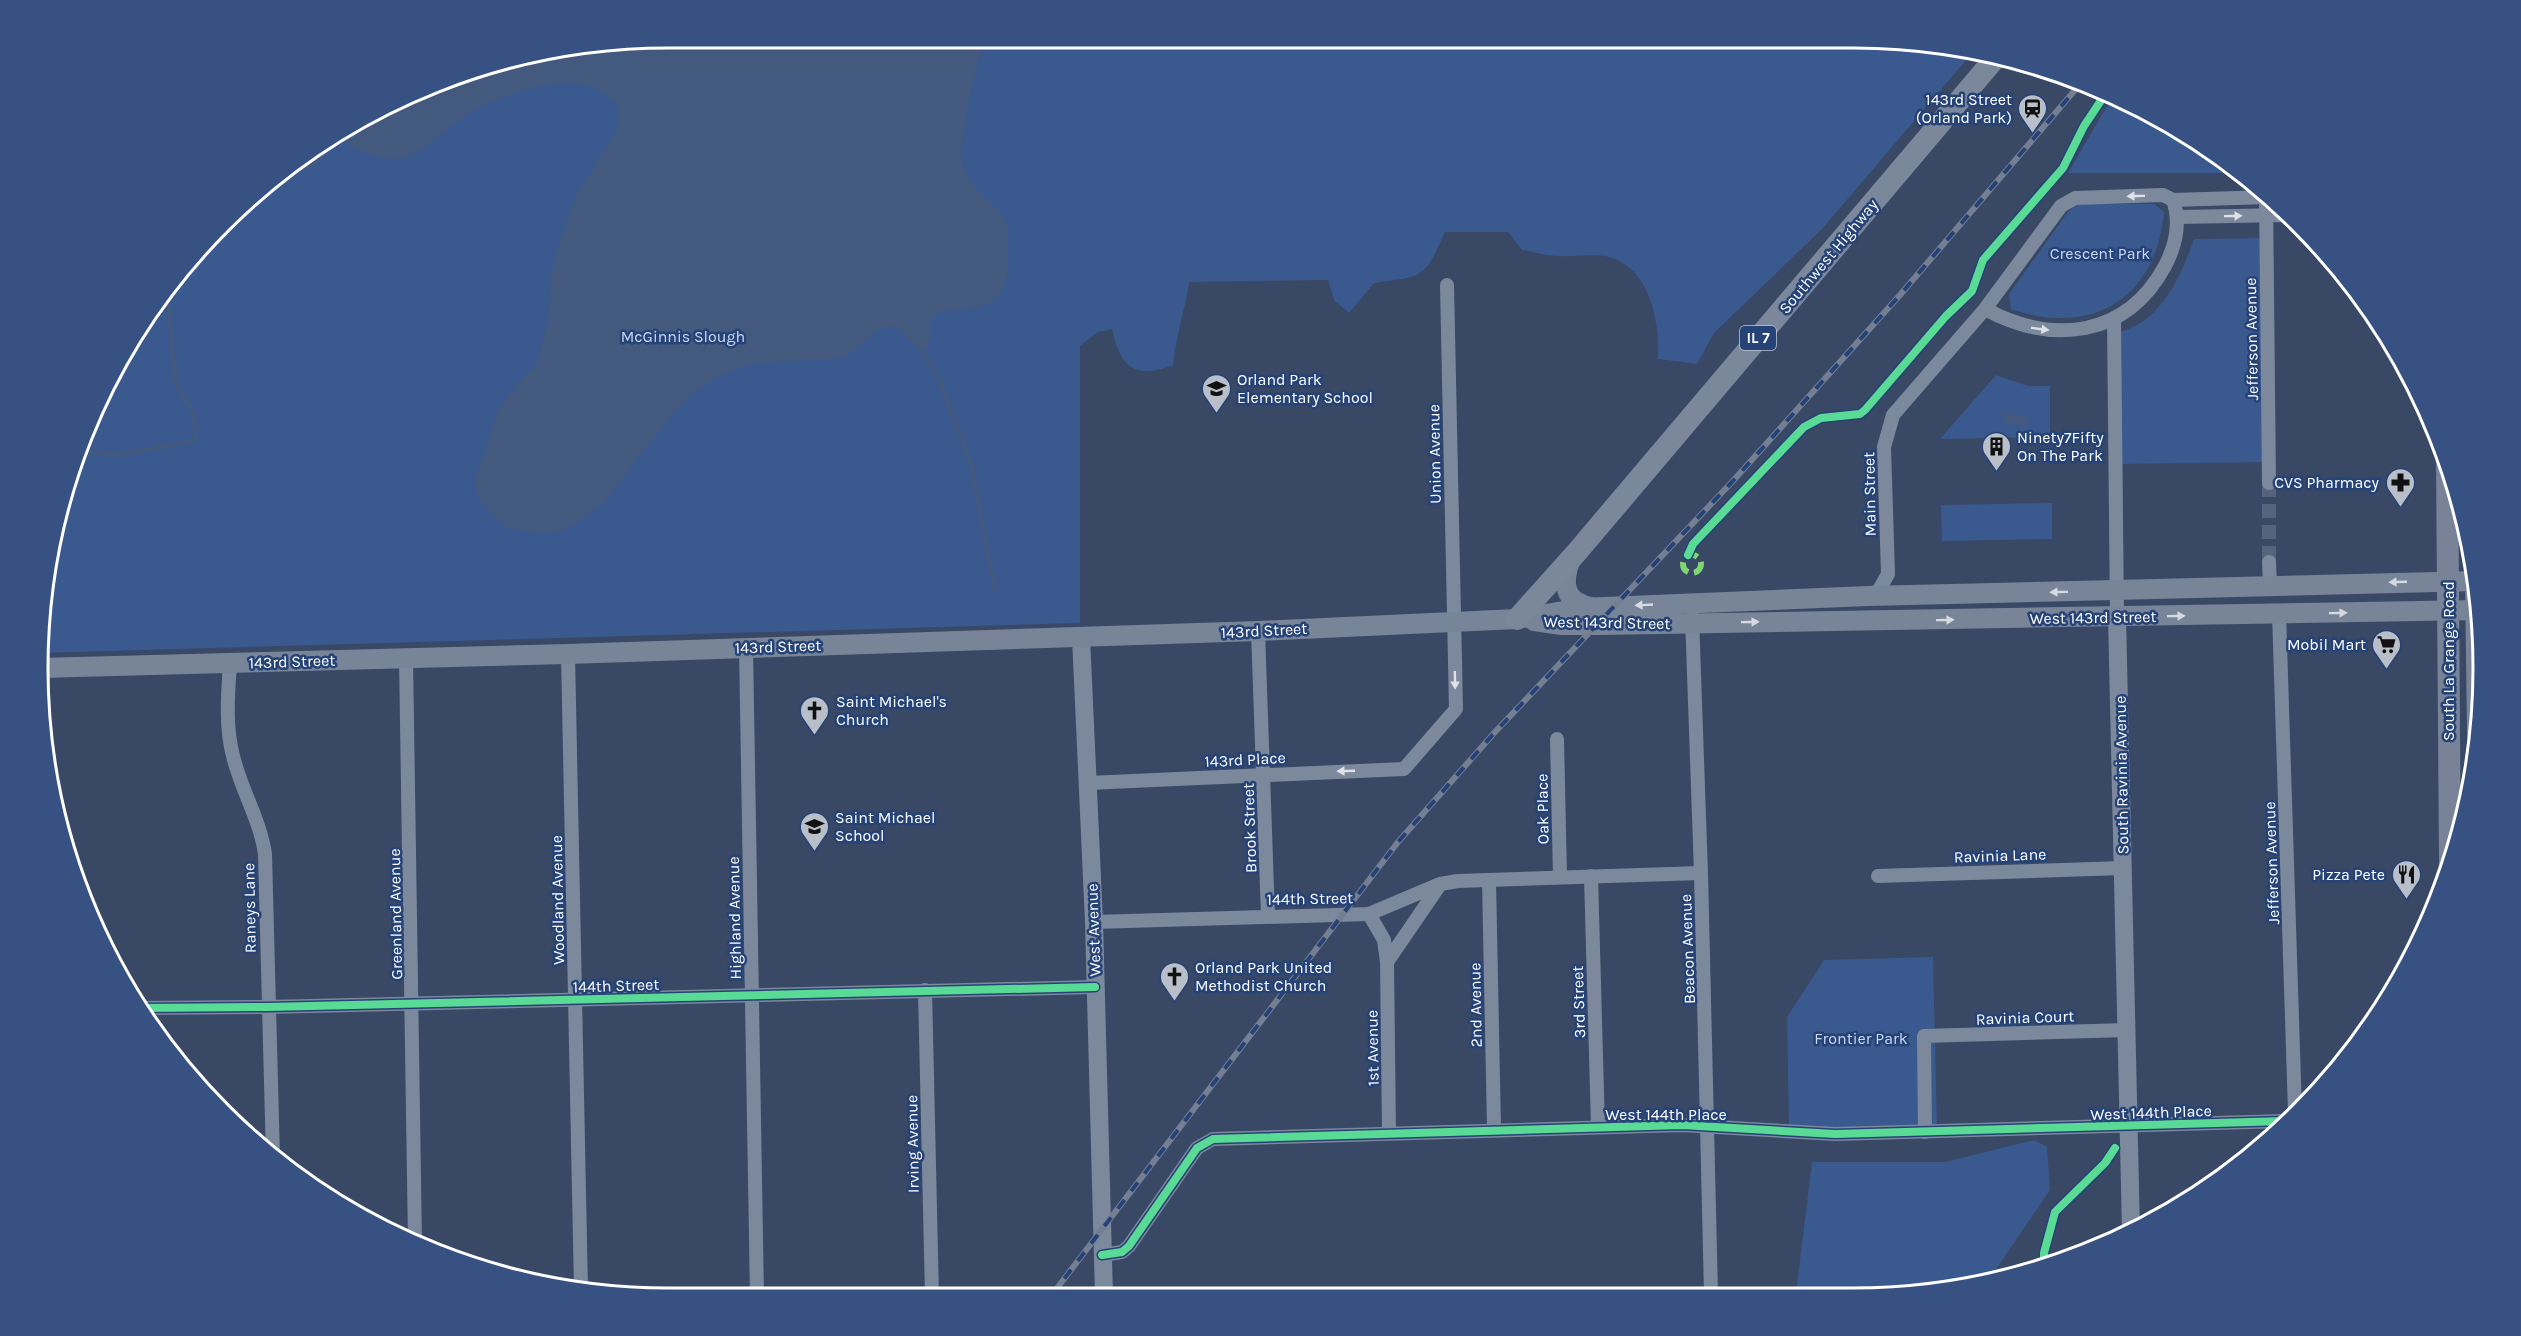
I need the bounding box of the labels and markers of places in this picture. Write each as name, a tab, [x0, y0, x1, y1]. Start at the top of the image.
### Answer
place label: 143rd Street (Orland Park)	[1916, 90, 2012, 127]
station icon: 143rd Street (Orland Park)	[2017, 92, 2049, 134]
place label: Orland Park Elementary School	[1237, 370, 1373, 407]
school or university icon: Orland Park Elementary School	[1200, 372, 1232, 414]
place label: Ninety7Fifty On The Park	[2017, 428, 2104, 465]
building icon: Ninety7Fifty On The Park	[1980, 430, 2012, 472]
pharmacy icon: CVS Pharmacy	[2384, 466, 2416, 508]
place label: CVS Pharmacy	[2274, 473, 2380, 492]
supermarket icon: Mobil Mart	[2371, 628, 2403, 670]
place label: Mobil Mart	[2287, 635, 2366, 654]
place label: Saint Michael's Church	[836, 692, 947, 729]
church icon: Saint Michael's Church	[799, 694, 831, 736]
place label: Saint Michael School	[835, 808, 935, 845]
school or university icon: Saint Michael School	[798, 810, 830, 852]
restaurant icon: Pizza Pete	[2390, 858, 2422, 900]
place label: Pizza Pete	[2312, 865, 2385, 884]
place label: Orland Park United Methodist Church	[1195, 958, 1332, 995]
church icon: Orland Park United Methodist Church	[1158, 960, 1190, 1002]

